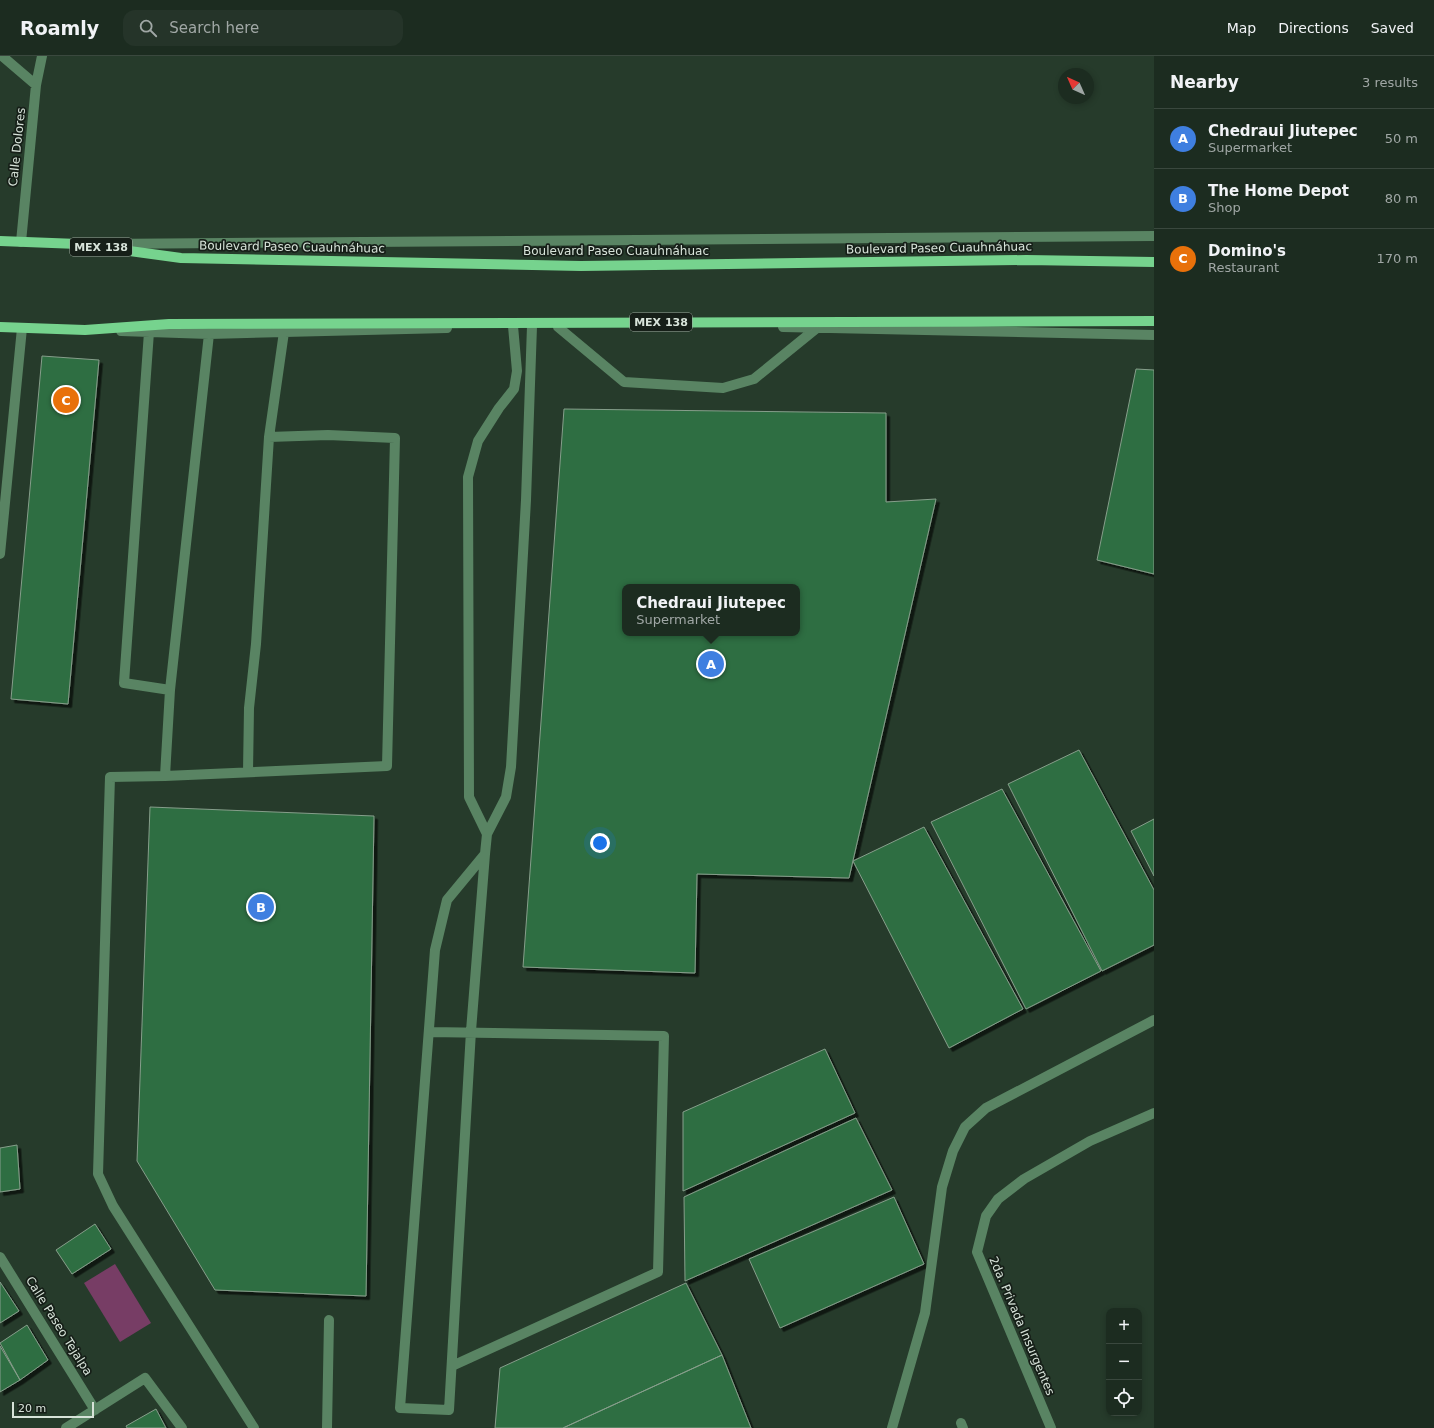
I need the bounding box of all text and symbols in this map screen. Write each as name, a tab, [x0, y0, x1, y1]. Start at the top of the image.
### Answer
search box	[123, 10, 403, 46]
text: Roamly	[20, 17, 99, 39]
icon: search	[137, 17, 159, 39]
text: Search here	[169, 19, 259, 37]
text: Map	[1227, 20, 1256, 36]
text: Directions	[1278, 20, 1349, 36]
text: Saved	[1371, 20, 1414, 36]
north arrow	[1058, 68, 1094, 104]
text: Nearby	[1170, 72, 1239, 92]
text: 3 results	[1362, 75, 1418, 90]
street label: Calle Dolores	[6, 107, 28, 187]
text: Chedraui Jiutepec	[1208, 122, 1358, 140]
text: A	[1178, 131, 1188, 146]
text: 50 m	[1385, 131, 1418, 146]
text: Supermarket	[1208, 140, 1292, 155]
text: The Home Depot	[1208, 182, 1349, 200]
text: B	[1178, 191, 1188, 206]
text: 80 m	[1385, 191, 1418, 206]
text: Shop	[1208, 200, 1241, 215]
road number: MEX 138	[70, 238, 132, 256]
street label: Boulevard Paseo Cuauhnáhuac	[199, 238, 385, 256]
street label: Boulevard Paseo Cuauhnáhuac	[846, 239, 1032, 257]
text: Domino's	[1208, 242, 1286, 260]
street label: Boulevard Paseo Cuauhnáhuac	[523, 244, 709, 258]
text: C	[1178, 251, 1188, 266]
text: 170 m	[1376, 251, 1418, 266]
text: Restaurant	[1208, 260, 1279, 275]
road number: MEX 138	[630, 313, 692, 331]
pin: C	[53, 385, 79, 415]
popup	[622, 584, 800, 636]
text: Chedraui Jiutepec	[636, 594, 786, 612]
text: Supermarket	[636, 612, 720, 627]
pin: A	[698, 649, 724, 679]
your location	[590, 833, 610, 853]
pin: B	[248, 892, 274, 922]
street label: 2da. Privada Insurgentes	[986, 1254, 1058, 1398]
street label: Calle Paseo Tejalpa	[23, 1274, 95, 1378]
map controls	[1106, 1308, 1142, 1416]
button: +	[1106, 1308, 1142, 1344]
button: −	[1106, 1344, 1142, 1380]
button: locate	[1106, 1380, 1142, 1416]
scale bar	[12, 1400, 94, 1419]
text: 20 m	[18, 1402, 46, 1415]

